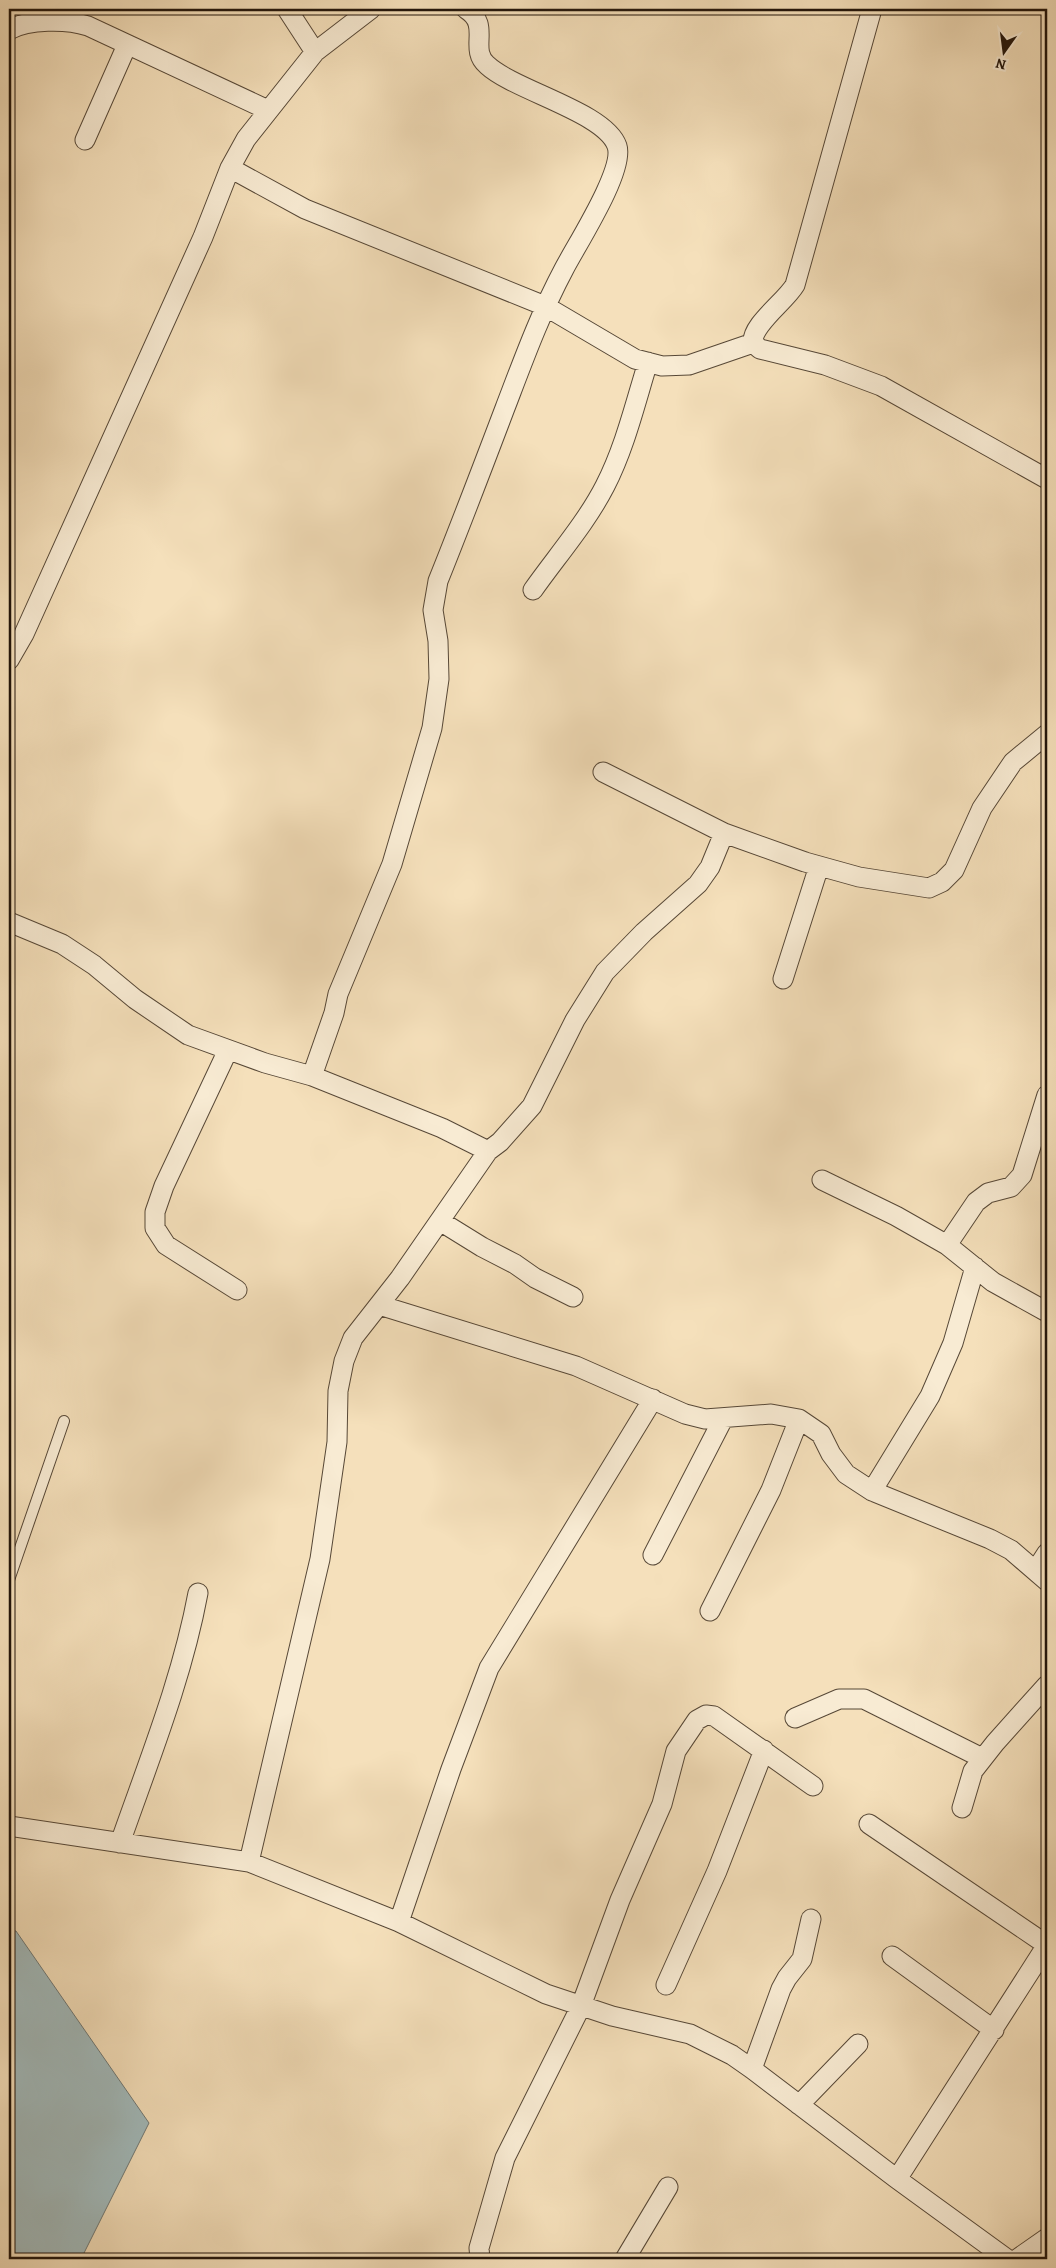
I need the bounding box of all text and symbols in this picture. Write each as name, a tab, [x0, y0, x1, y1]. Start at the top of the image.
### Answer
north arrow	[978, 28, 1028, 78]
text: N	[994, 54, 1008, 75]

